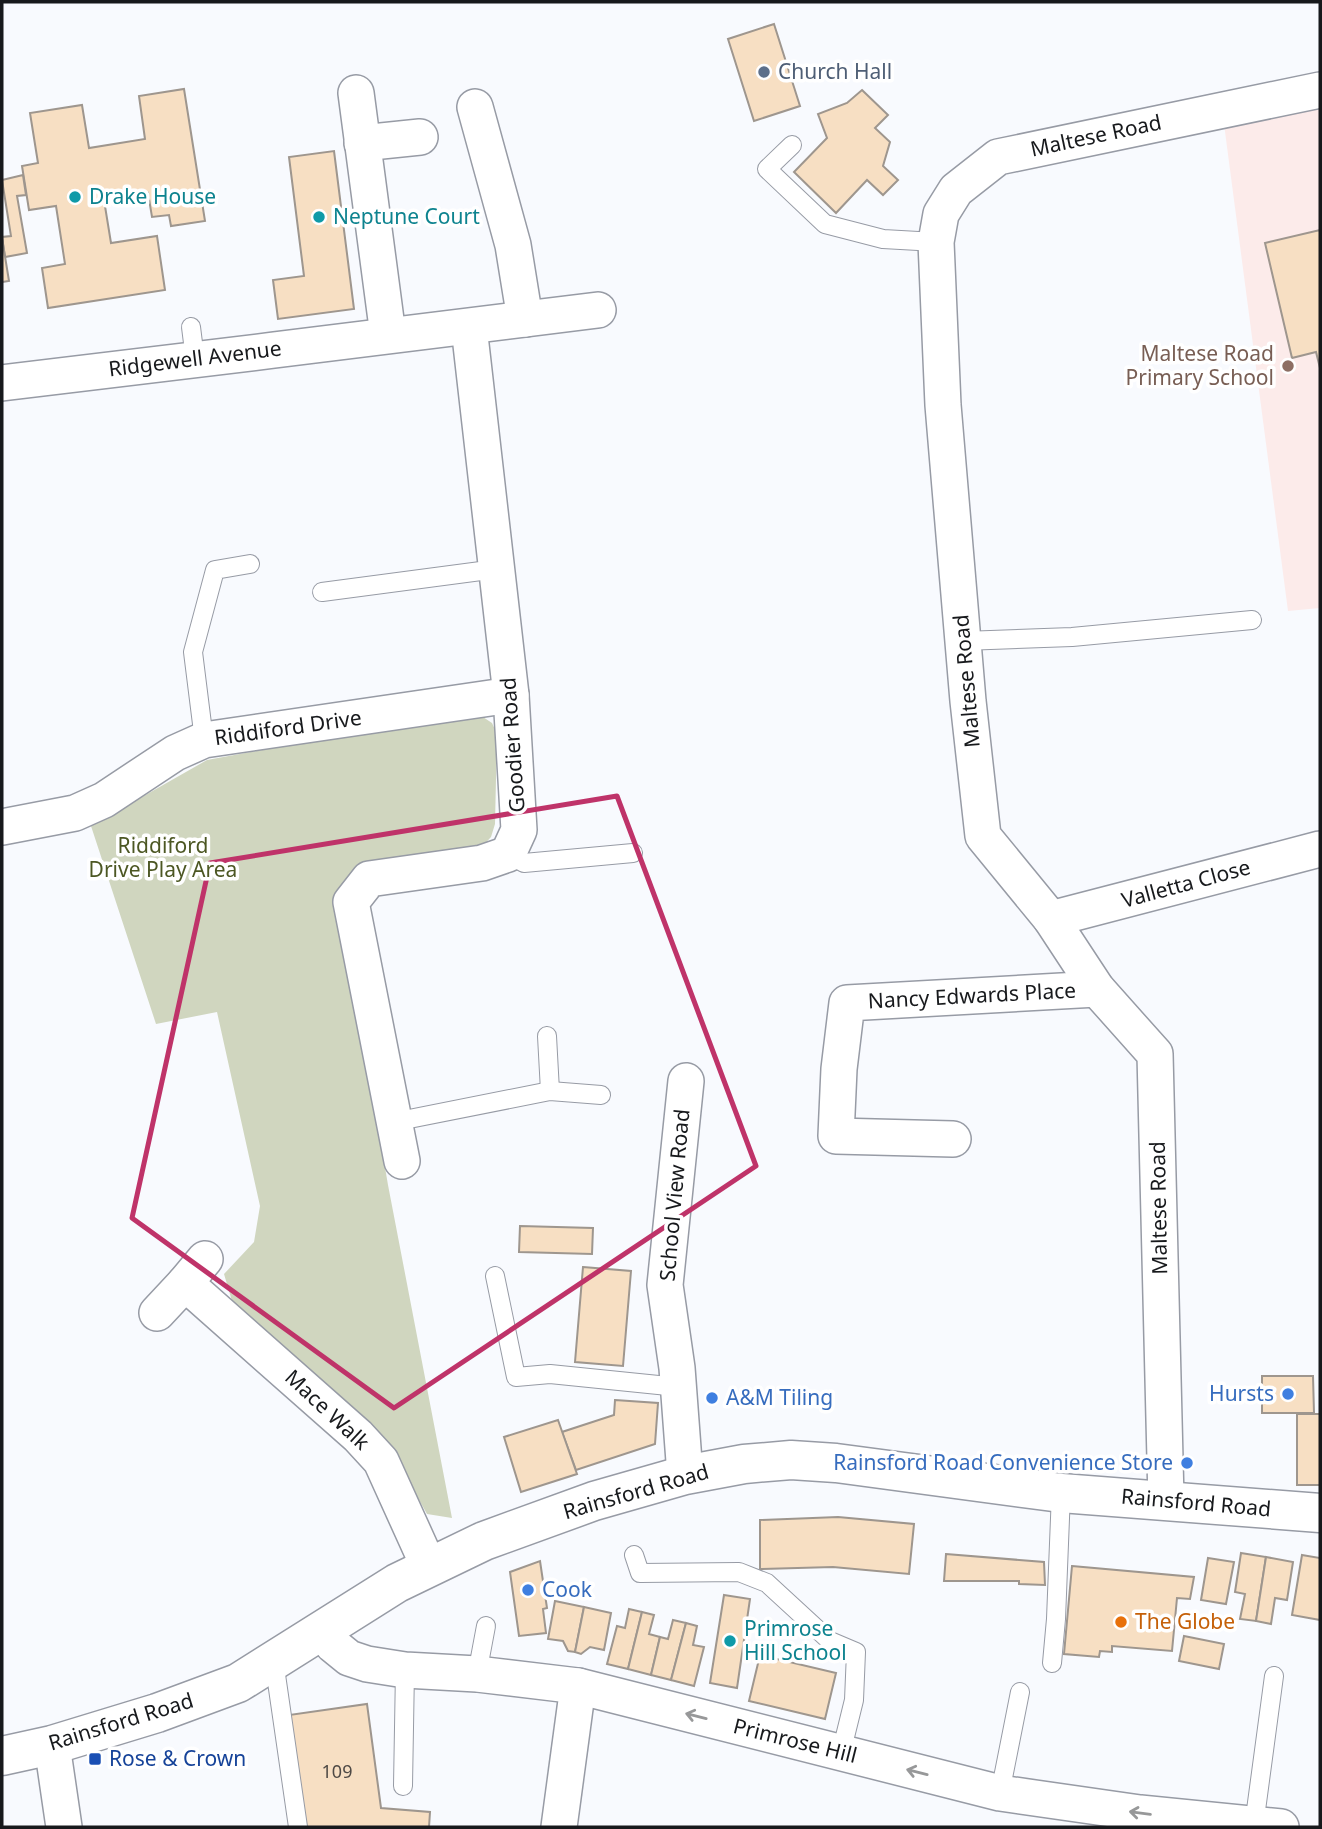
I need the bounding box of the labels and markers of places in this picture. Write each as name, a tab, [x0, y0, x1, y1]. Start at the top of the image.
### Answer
place label: Church Hall	[778, 57, 892, 85]
marker: Church Hall	[756, 64, 772, 80]
place label: Drake House	[89, 182, 216, 210]
marker: Drake House	[67, 189, 83, 205]
place label: Neptune Court	[333, 202, 480, 230]
marker: Neptune Court	[311, 209, 327, 225]
place label: Maltese Road Primary School	[1126, 339, 1274, 391]
marker: Maltese Road Primary School	[1280, 358, 1296, 374]
place label: Hursts	[1209, 1379, 1274, 1407]
place label: A&M Tiling	[726, 1383, 833, 1411]
marker: Hursts	[1280, 1386, 1296, 1402]
marker: A&M Tiling	[704, 1390, 720, 1406]
place label: Rainsford Road Convenience Store	[833, 1448, 1173, 1476]
marker: Rainsford Road Convenience Store	[1179, 1455, 1195, 1471]
place label: Cook	[542, 1575, 593, 1603]
marker: Cook	[520, 1582, 536, 1598]
place label: The Globe	[1135, 1607, 1235, 1635]
place label: Primrose Hill School	[744, 1614, 847, 1666]
marker: The Globe	[1113, 1614, 1129, 1630]
marker: Primrose Hill School	[722, 1633, 738, 1649]
place label: Rose & Crown	[109, 1744, 246, 1772]
marker: Rose & Crown	[87, 1751, 103, 1767]

